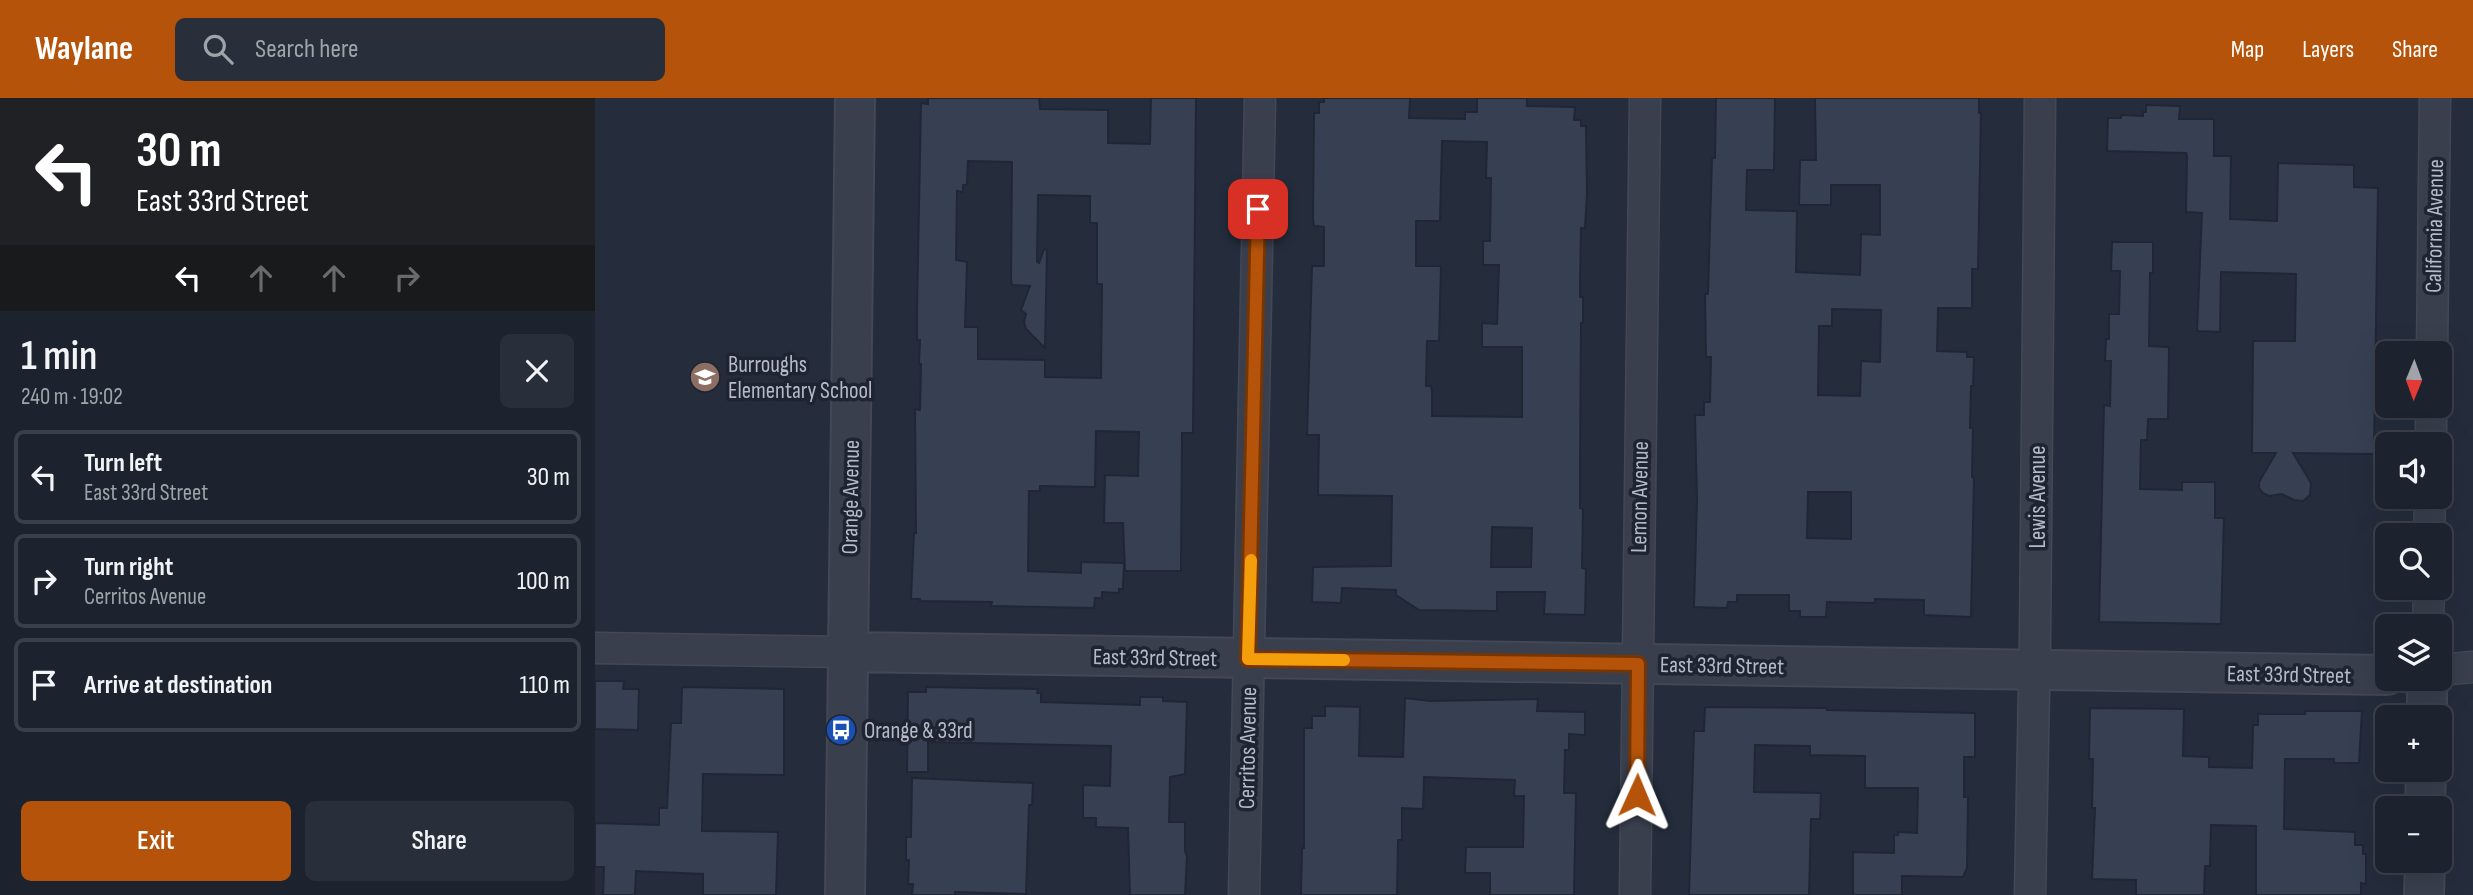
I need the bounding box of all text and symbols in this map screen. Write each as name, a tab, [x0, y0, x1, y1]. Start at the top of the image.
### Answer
search box	[175, 18, 665, 81]
text: Waylane	[35, 29, 133, 69]
icon: search	[199, 30, 237, 68]
text: Search here	[255, 34, 358, 65]
text: Map	[2231, 35, 2264, 64]
text: Layers	[2302, 35, 2354, 64]
text: Share	[2392, 35, 2438, 64]
text: 30 m	[136, 122, 221, 181]
icon: left	[21, 126, 112, 217]
street label: California Avenue	[2420, 159, 2450, 293]
pin	[1228, 179, 1288, 239]
text: East 33rd Street	[136, 182, 309, 221]
icon: arrive	[1239, 190, 1277, 228]
icon: left	[169, 259, 207, 297]
icon: ahead	[242, 259, 280, 297]
icon: ahead	[315, 259, 353, 297]
icon: right	[388, 259, 426, 297]
text: 1 min	[21, 331, 97, 382]
button: close	[500, 334, 574, 408]
north arrow	[2375, 341, 2452, 418]
map controls	[2375, 341, 2452, 873]
place label: Burroughs Elementary School	[728, 351, 872, 405]
school or university icon: Burroughs Elementary School	[688, 360, 722, 394]
text: 240 m · 19:02	[21, 383, 123, 411]
button: sound	[2375, 432, 2452, 509]
street label: Orange Avenue	[836, 440, 866, 555]
street label: Lemon Avenue	[1625, 441, 1655, 553]
street label: Lewis Avenue	[2024, 446, 2052, 548]
text: Turn left	[84, 448, 162, 479]
icon: left	[25, 458, 63, 496]
text: 30 m	[527, 462, 570, 493]
text: East 33rd Street	[84, 479, 208, 507]
button: search	[2375, 523, 2452, 600]
text: Turn right	[84, 552, 173, 583]
icon: right	[25, 562, 63, 600]
text: 100 m	[517, 566, 570, 597]
text: Cerritos Avenue	[84, 583, 206, 611]
button: layers	[2375, 614, 2452, 691]
street label: East 33rd Street	[1093, 643, 1217, 673]
street label: East 33rd Street	[1660, 651, 1784, 681]
street label: East 33rd Street	[2227, 660, 2351, 690]
icon: arrive	[25, 666, 63, 704]
text: Arrive at destination	[84, 670, 272, 701]
text: 110 m	[519, 670, 570, 701]
street label: Cerritos Avenue	[1233, 687, 1263, 809]
button: +	[2375, 705, 2452, 782]
bus stop icon: Orange & 33rd	[824, 713, 858, 747]
place label: Orange & 33rd	[864, 717, 973, 745]
position arrow	[1600, 758, 1674, 832]
button: −	[2375, 796, 2452, 873]
button: Exit	[21, 801, 291, 881]
button: Share	[305, 801, 574, 881]

